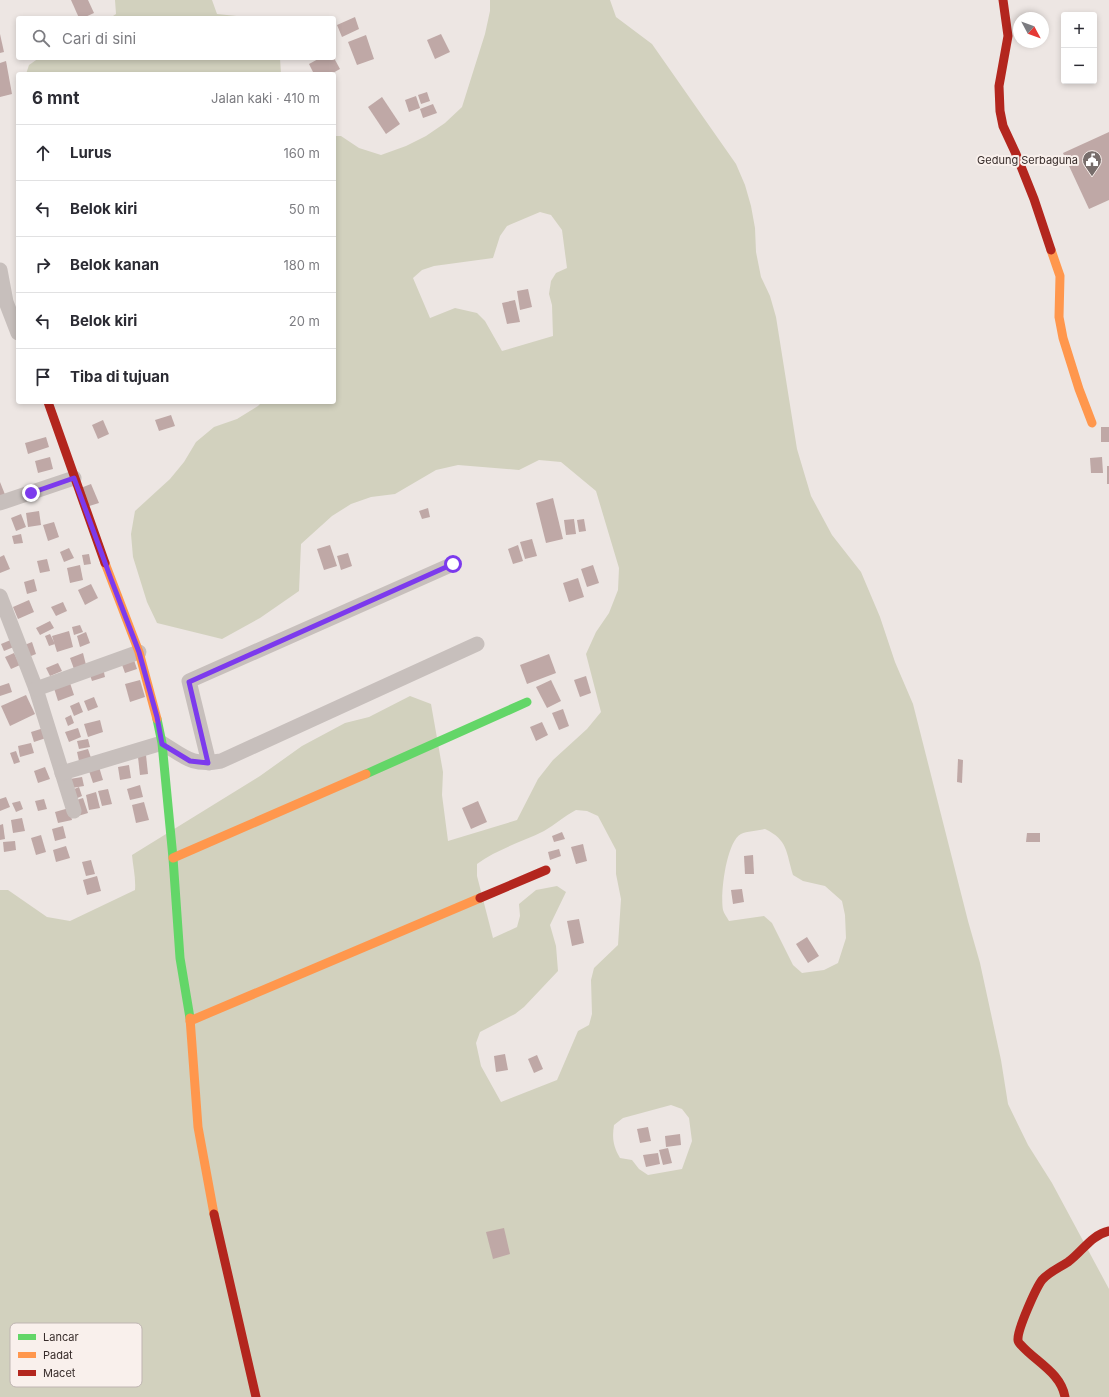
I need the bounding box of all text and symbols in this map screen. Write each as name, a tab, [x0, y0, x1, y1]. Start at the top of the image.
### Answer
north arrow	[1013, 12, 1049, 48]
map controls	[1061, 12, 1097, 84]
button: +	[1061, 12, 1097, 48]
search box	[16, 16, 336, 60]
icon: search	[30, 27, 52, 49]
text: Cari di sini	[62, 29, 136, 48]
button: −	[1061, 48, 1097, 84]
text: 6 mnt	[32, 88, 79, 108]
text: Jalan kaki · 410 m	[211, 90, 320, 106]
icon: ahead	[32, 142, 54, 164]
text: Lurus	[70, 143, 112, 162]
text: 160 m	[283, 145, 320, 161]
public building icon: Gedung Serbaguna	[1081, 149, 1103, 177]
place label: Gedung Serbaguna	[977, 153, 1078, 167]
icon: left	[32, 198, 54, 220]
text: Belok kiri	[70, 199, 137, 218]
text: 50 m	[289, 201, 320, 217]
icon: right	[32, 254, 54, 276]
text: Belok kanan	[70, 255, 159, 274]
text: 180 m	[283, 257, 320, 273]
icon: left	[32, 310, 54, 332]
text: Belok kiri	[70, 311, 137, 330]
text: 20 m	[289, 313, 320, 329]
icon: arrive	[32, 366, 54, 388]
text: Tiba di tujuan	[70, 367, 169, 386]
route end	[22, 484, 40, 502]
route start	[444, 555, 462, 573]
legend	[10, 1323, 142, 1387]
text: Lancar	[43, 1330, 79, 1344]
text: Padat	[43, 1348, 73, 1362]
text: Macet	[43, 1366, 76, 1380]

